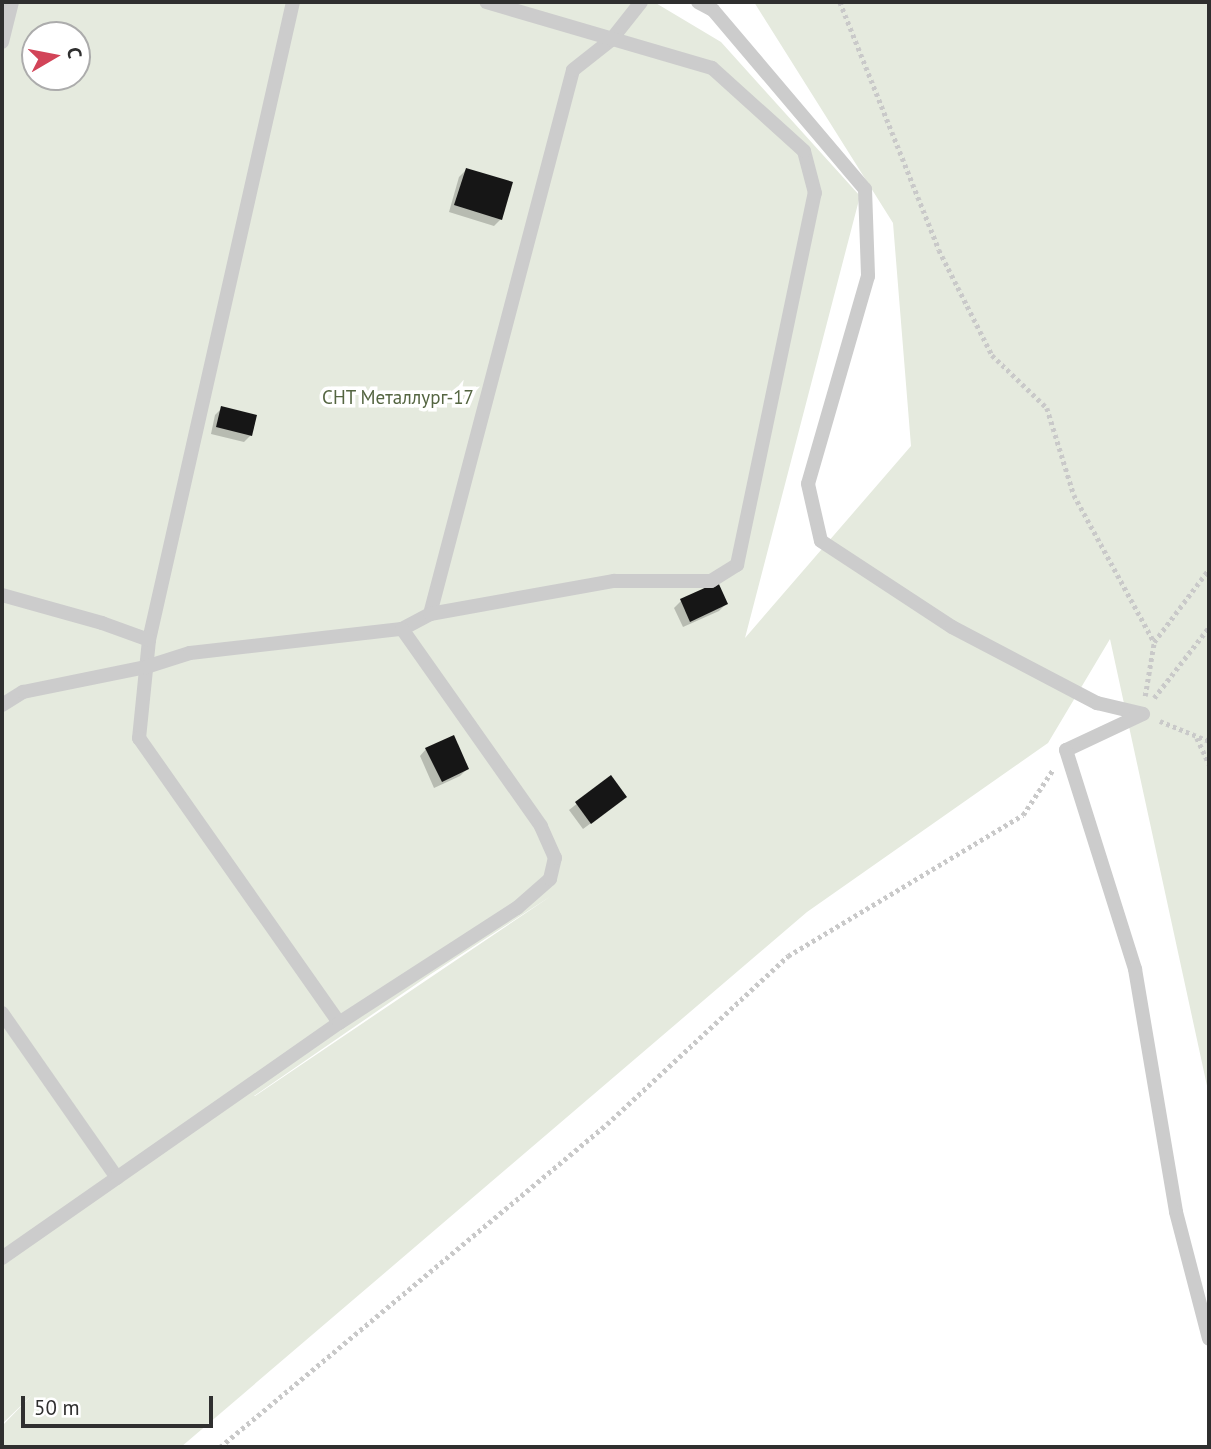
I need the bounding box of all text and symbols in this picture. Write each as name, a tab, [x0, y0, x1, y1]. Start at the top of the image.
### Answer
north arrow	[21, 21, 91, 91]
text: С	[62, 45, 87, 60]
park label: СНТ Металлург-17	[322, 387, 474, 409]
scale bar	[24, 1382, 217, 1426]
text: 50 m	[34, 1394, 80, 1421]

